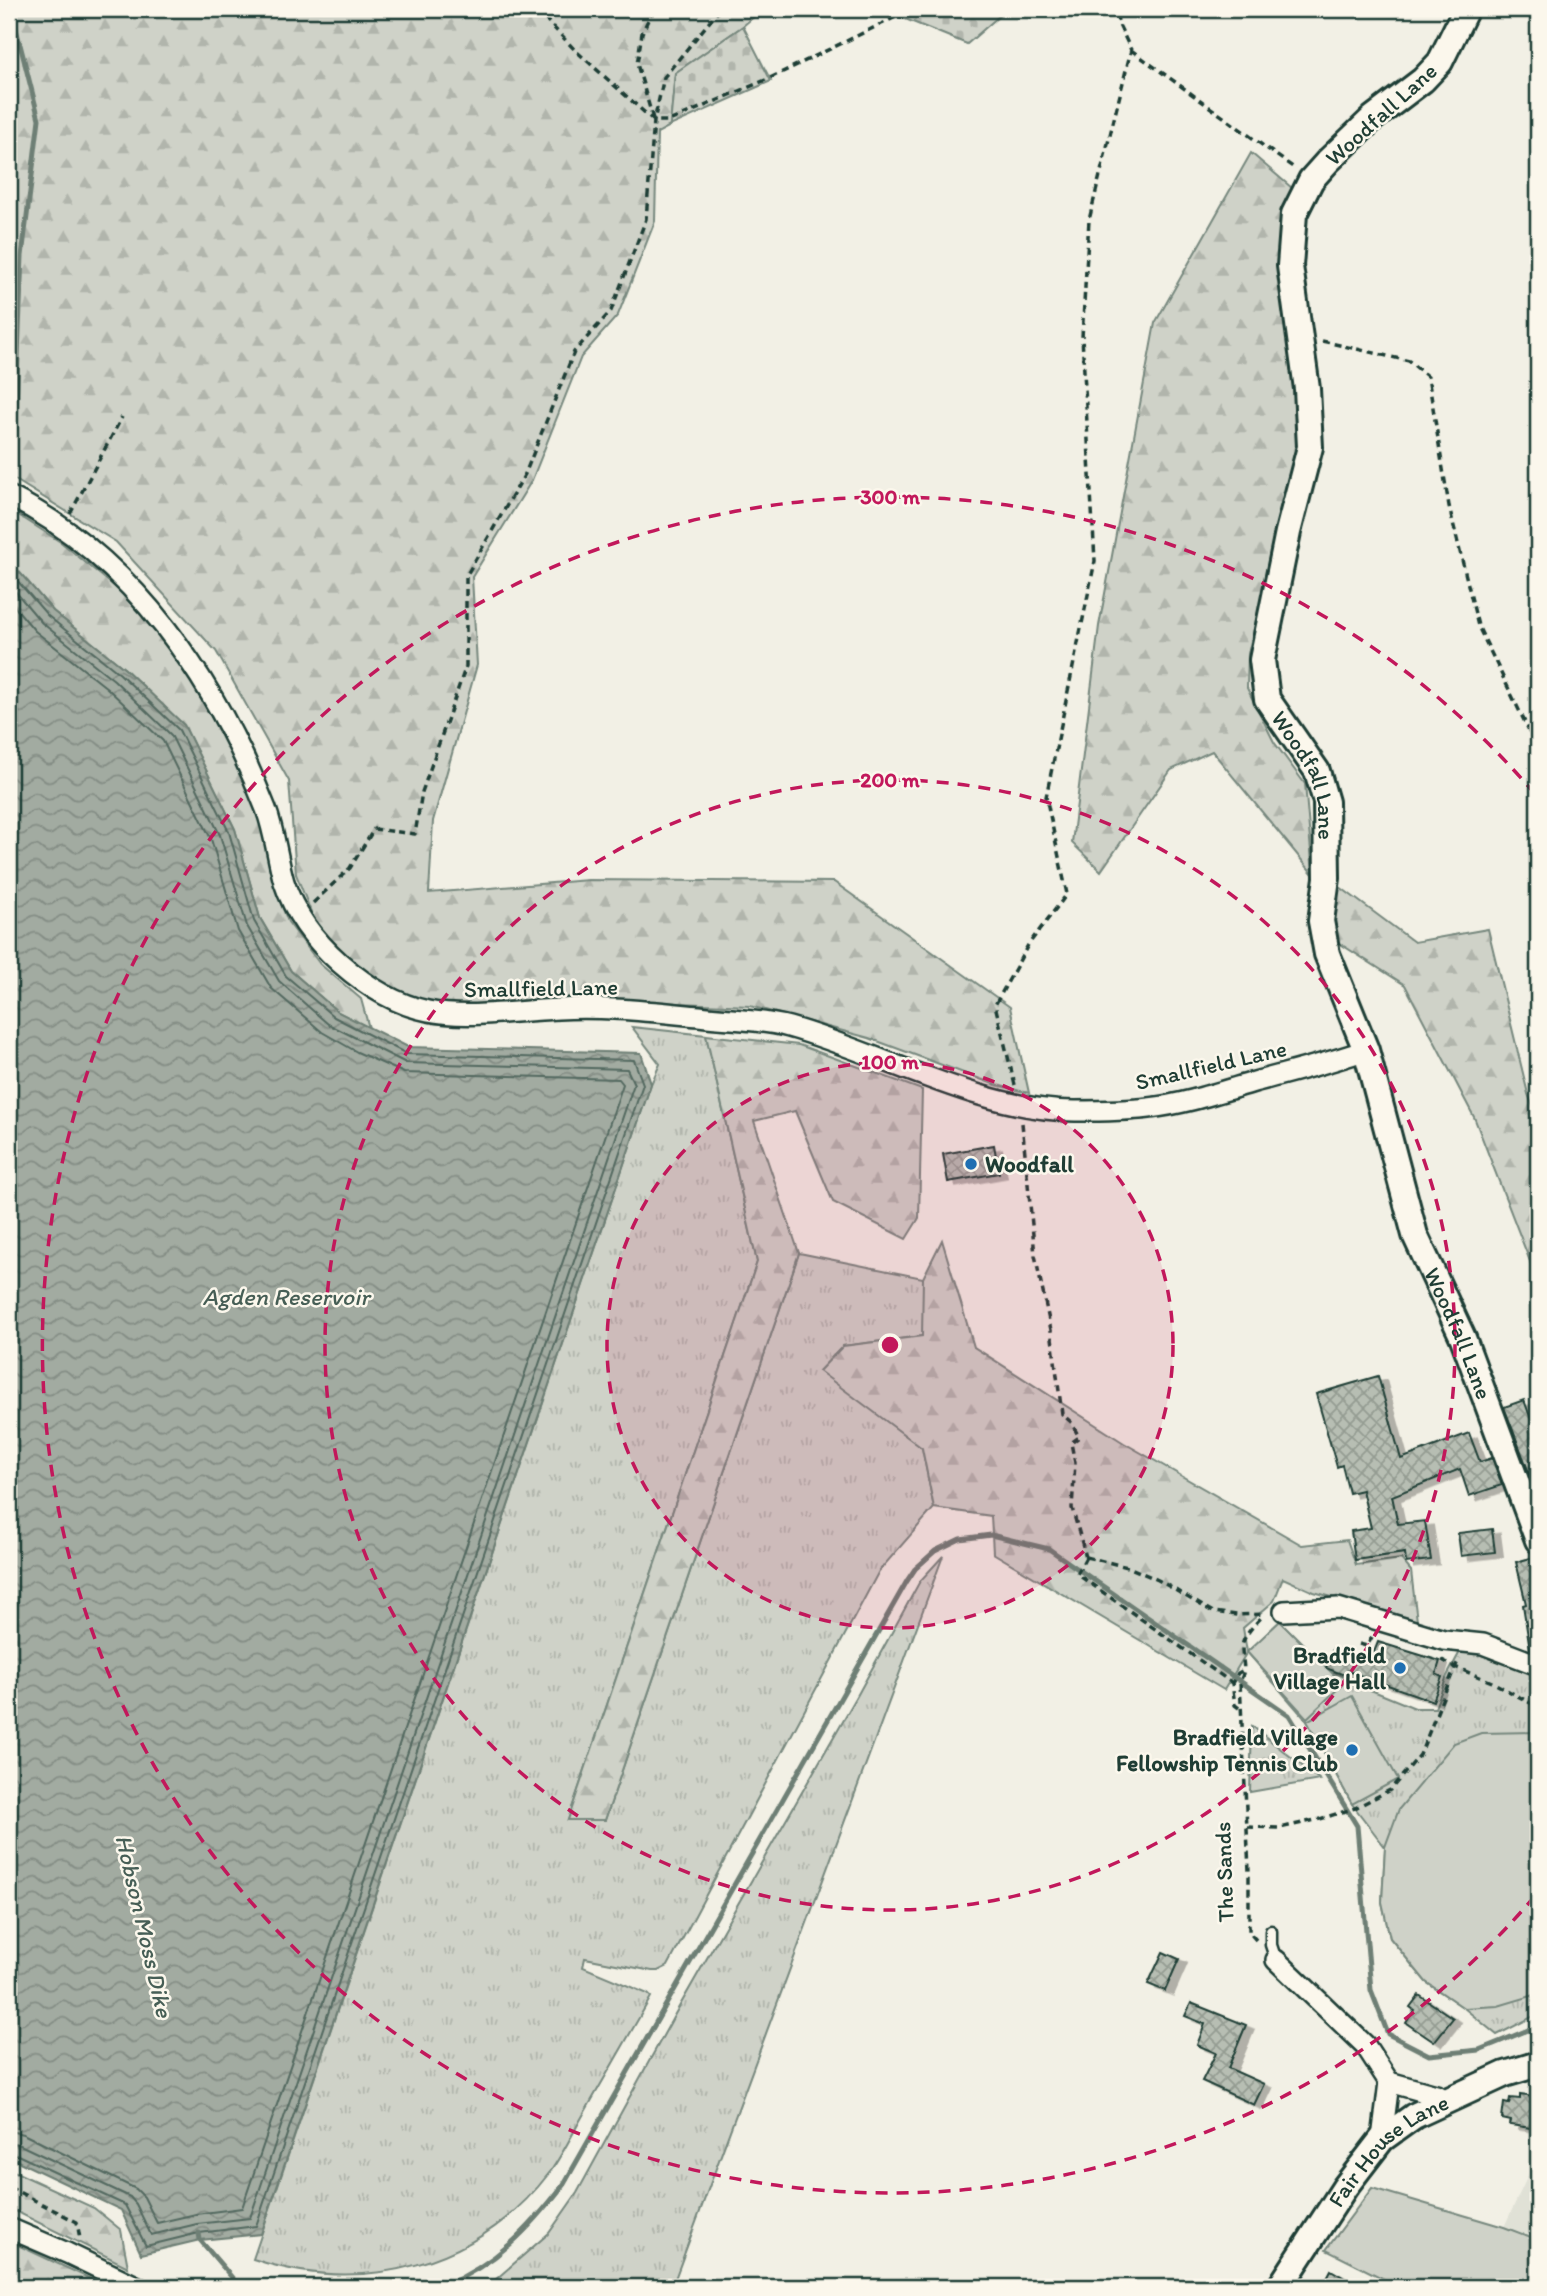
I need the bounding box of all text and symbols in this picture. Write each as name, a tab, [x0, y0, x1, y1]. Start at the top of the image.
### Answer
street label: Woodfall Lane	[1319, 57, 1443, 171]
text: 300 m	[860, 484, 920, 509]
street label: Woodfall Lane	[1265, 705, 1340, 840]
text: 200 m	[860, 767, 920, 792]
street label: Smallfield Lane	[464, 973, 618, 1003]
street label: Smallfield Lane	[1133, 1034, 1289, 1096]
text: 100 m	[861, 1049, 919, 1074]
place label: Woodfall	[985, 1150, 1074, 1178]
marker: Woodfall	[963, 1156, 979, 1172]
street label: Woodfall Lane	[1418, 1263, 1499, 1403]
water label: Agden Reservoir	[202, 1282, 372, 1311]
centre of rings	[878, 1333, 902, 1357]
place label: Bradfield Village Hall	[1273, 1641, 1386, 1695]
marker: Bradfield Village Hall	[1392, 1660, 1408, 1676]
place label: Bradfield Village Fellowship Tennis Club	[1116, 1723, 1338, 1777]
marker: Bradfield Village Fellowship Tennis Club	[1344, 1742, 1360, 1758]
street label: The Sands	[1208, 1821, 1240, 1923]
water label: Hobson Moss Dike	[109, 1832, 180, 2021]
street label: Fair House Lane	[1322, 2088, 1453, 2212]

